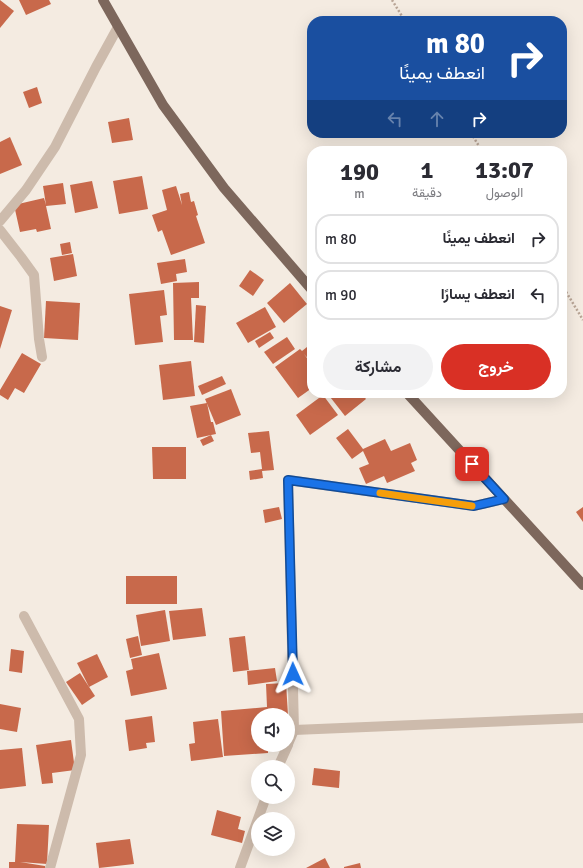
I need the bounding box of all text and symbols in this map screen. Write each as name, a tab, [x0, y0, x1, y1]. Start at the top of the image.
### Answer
text: 80 m	[426, 27, 485, 61]
icon: right	[499, 32, 551, 84]
text: انعطف يمينًا	[399, 62, 485, 84]
icon: left	[384, 108, 406, 130]
icon: ahead	[426, 108, 448, 130]
icon: right	[468, 108, 490, 130]
text: 1	[421, 155, 433, 185]
text: 13:07	[475, 155, 534, 185]
text: 190	[340, 157, 379, 187]
text: دقيقة	[412, 185, 442, 201]
text: الوصول	[486, 185, 523, 201]
text: m	[354, 186, 365, 202]
icon: right	[527, 228, 549, 250]
text: انعطف يمينًا	[443, 229, 515, 247]
text: 80 m	[325, 230, 356, 248]
icon: left	[527, 284, 549, 306]
text: انعطف يسارًا	[441, 285, 515, 303]
text: 90 m	[325, 286, 356, 304]
button: مشاركة	[323, 344, 433, 390]
button: خروج	[441, 344, 551, 390]
pin	[455, 447, 489, 481]
icon: arrive	[461, 453, 483, 475]
position arrow	[272, 653, 314, 695]
map controls	[251, 708, 295, 856]
button: sound	[251, 708, 295, 752]
button: search	[251, 760, 295, 804]
button: layers	[251, 812, 295, 856]

